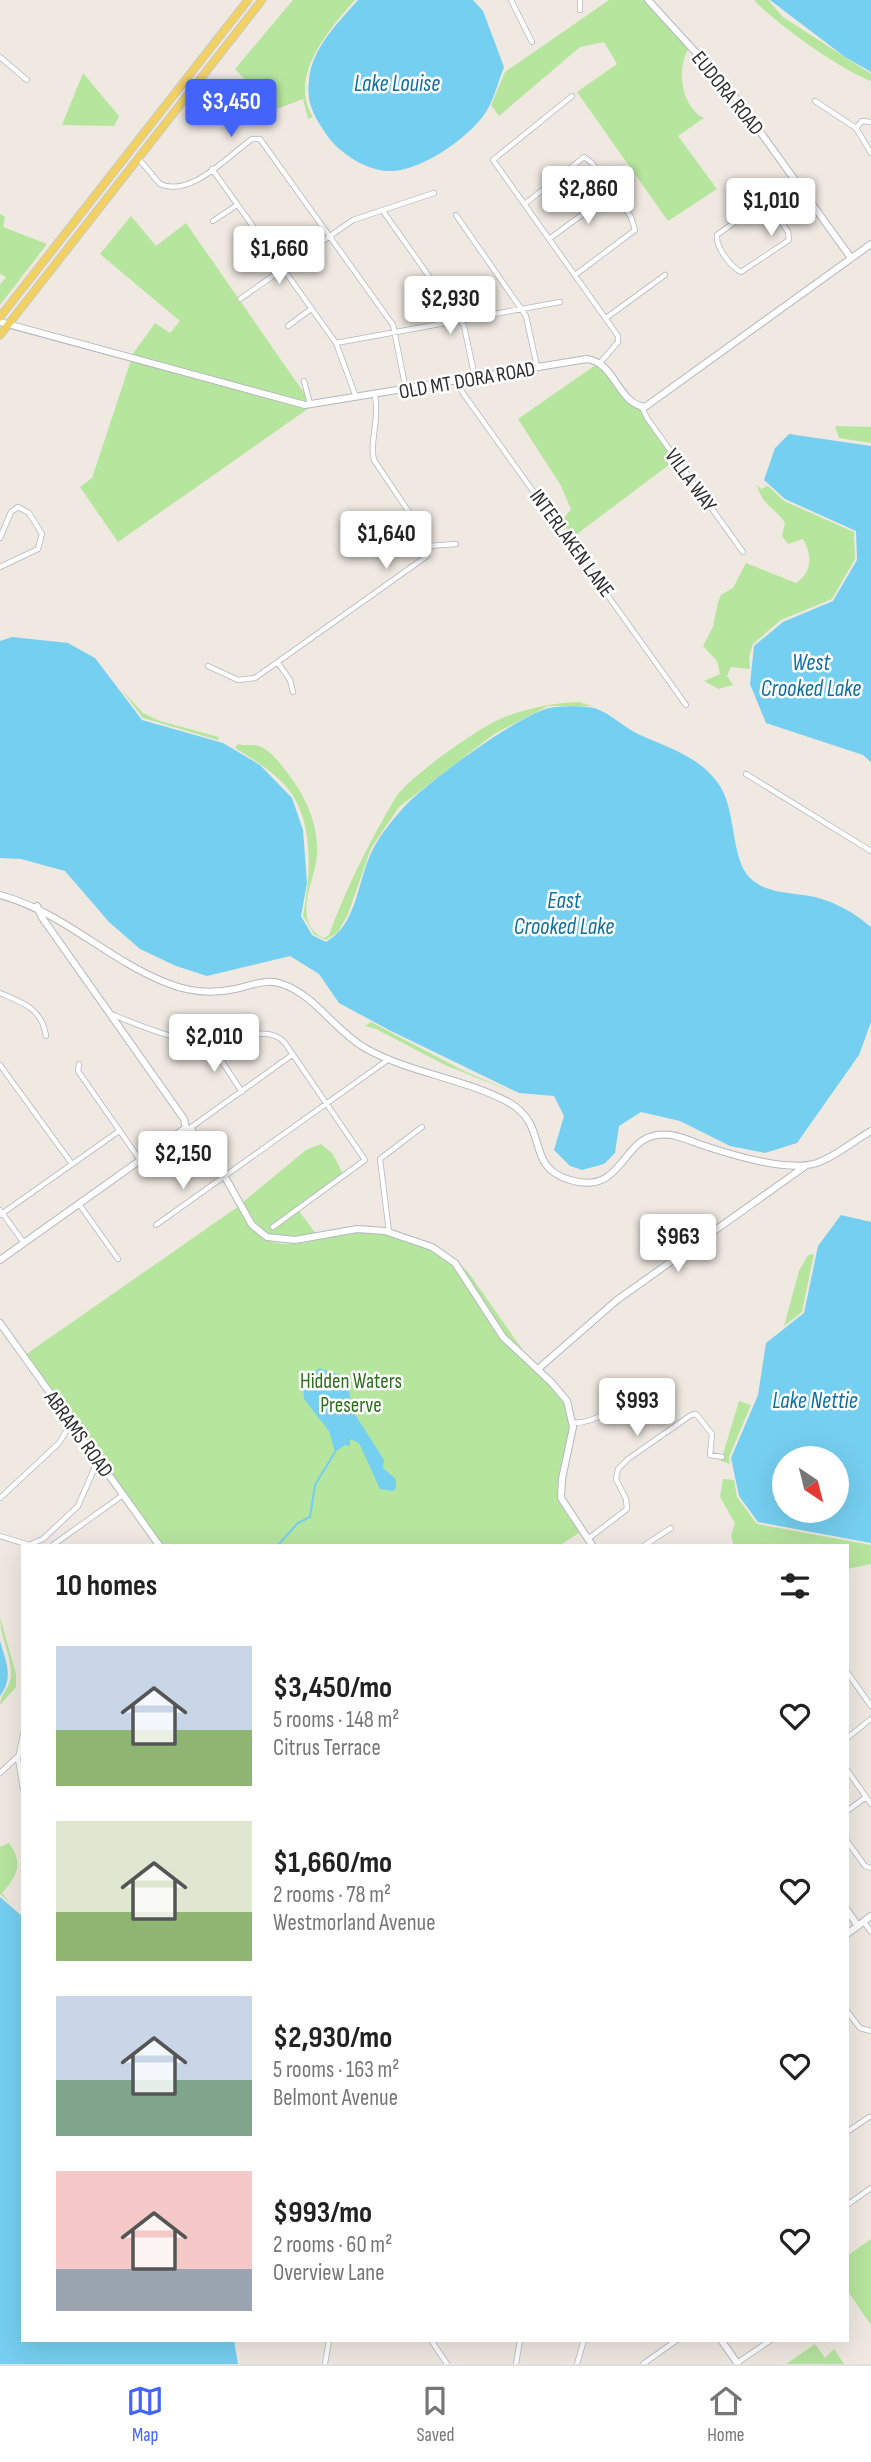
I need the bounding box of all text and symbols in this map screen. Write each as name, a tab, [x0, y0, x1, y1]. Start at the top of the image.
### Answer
street label: EUDORA ROAD	[686, 46, 769, 140]
water label: Lake Louise	[354, 70, 440, 98]
pin: $3,450	[174, 80, 288, 139]
text: $3,450	[201, 88, 261, 116]
pin: $2,860	[531, 166, 645, 226]
text: $2,860	[558, 175, 618, 203]
pin: $1,010	[714, 178, 828, 238]
text: $1,010	[742, 187, 800, 215]
pin: $1,660	[222, 226, 336, 286]
text: $1,660	[249, 235, 309, 263]
pin: $2,930	[393, 276, 507, 336]
text: $2,930	[420, 285, 480, 313]
street label: OLD MT DORA ROAD	[397, 356, 537, 405]
street label: VILLA WAY	[659, 444, 722, 517]
street label: INTERLAKEN LANE	[524, 484, 619, 602]
pin: $1,640	[329, 512, 443, 571]
text: $1,640	[356, 520, 416, 548]
water label: West Crooked Lake	[761, 649, 861, 703]
water label: East Crooked Lake	[514, 887, 614, 941]
pin: $2,010	[157, 1014, 271, 1074]
text: $2,010	[185, 1023, 243, 1051]
pin: $2,150	[126, 1132, 240, 1191]
text: $2,150	[154, 1140, 212, 1168]
pin: $963	[637, 1214, 719, 1274]
text: $963	[656, 1223, 700, 1251]
park label: Hidden Waters Preserve	[300, 1369, 402, 1418]
pin: $993	[596, 1378, 678, 1438]
street label: ABRAMS ROAD	[38, 1385, 118, 1482]
text: $993	[615, 1387, 659, 1415]
water label: Lake Nettie	[772, 1387, 858, 1415]
north arrow	[772, 1446, 849, 1522]
map controls	[772, 1446, 849, 1523]
icon: filters	[776, 1567, 814, 1605]
text: 10 homes	[56, 1568, 157, 1604]
text: $3,450/mo	[273, 1670, 392, 1706]
icon: home	[112, 1674, 196, 1758]
icon: heart	[776, 1697, 814, 1735]
text: 5 rooms · 148 m²	[273, 1706, 400, 1734]
text: Citrus Terrace	[273, 1734, 381, 1762]
text: $1,660/mo	[273, 1845, 392, 1881]
icon: home	[112, 1849, 196, 1933]
icon: heart	[776, 1872, 814, 1910]
text: 2 rooms · 78 m²	[273, 1881, 391, 1909]
text: Westmorland Avenue	[273, 1909, 435, 1937]
text: $2,930/mo	[273, 2020, 392, 2056]
icon: home	[112, 2024, 196, 2108]
icon: heart	[776, 2047, 814, 2085]
text: 5 rooms · 163 m²	[273, 2056, 399, 2084]
text: Belmont Avenue	[273, 2084, 398, 2112]
text: $993/mo	[273, 2195, 372, 2231]
icon: home	[112, 2199, 196, 2283]
icon: heart	[776, 2222, 814, 2260]
text: 2 rooms · 60 m²	[273, 2231, 392, 2259]
text: Overview Lane	[273, 2259, 384, 2287]
tab: Map	[126, 2382, 164, 2447]
tab: Saved	[416, 2382, 455, 2447]
tab: Home	[707, 2382, 745, 2447]

